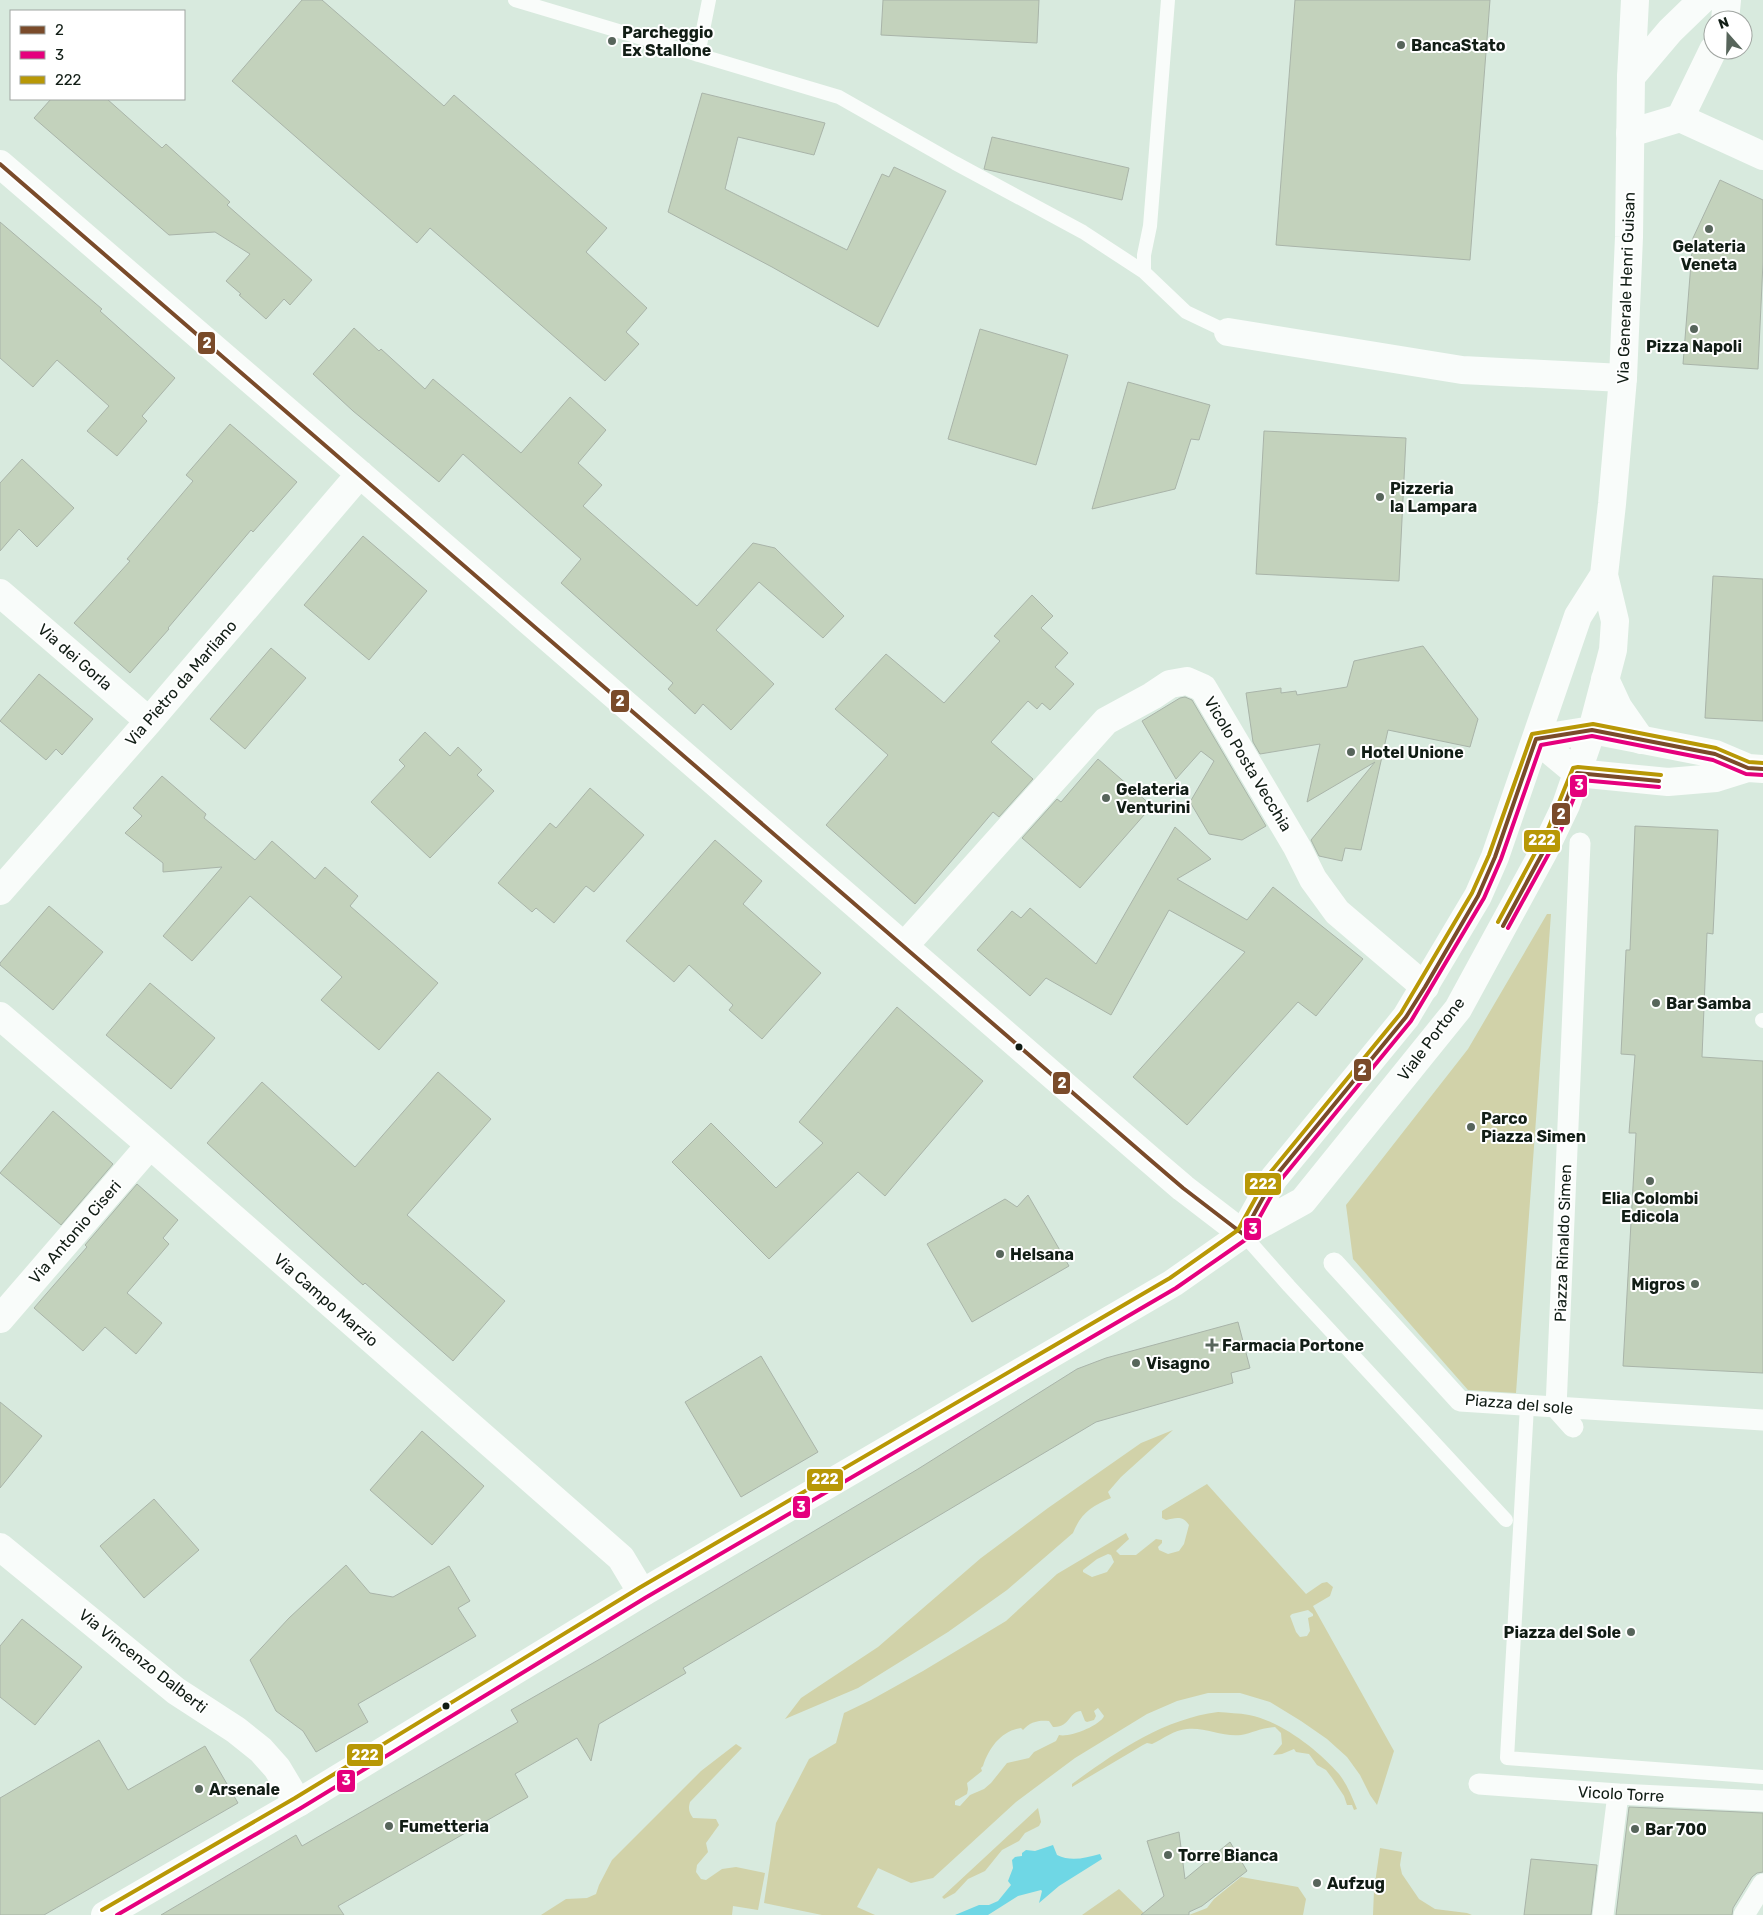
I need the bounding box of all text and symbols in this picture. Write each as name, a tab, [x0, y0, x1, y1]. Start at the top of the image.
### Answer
legend	[10, 10, 185, 100]
north arrow	[1703, 10, 1753, 60]
text: N	[1716, 14, 1731, 33]
text: 2	[55, 21, 64, 39]
place label: Parcheggio Ex Stallone	[622, 23, 713, 60]
marker: Parcheggio Ex Stallone	[606, 35, 618, 47]
place label: BancaStato	[1411, 36, 1506, 55]
marker: BancaStato	[1395, 39, 1407, 51]
text: 3	[55, 46, 64, 64]
text: 222	[55, 71, 82, 89]
street label: Via Generale Henri Guisan	[1613, 192, 1639, 384]
marker: Gelateria Veneta	[1703, 223, 1715, 235]
place label: Gelateria Veneta	[1672, 237, 1746, 274]
marker: Pizza Napoli	[1688, 323, 1700, 335]
line badge: 2	[197, 331, 216, 355]
text: 2	[202, 335, 212, 352]
place label: Pizza Napoli	[1646, 337, 1742, 356]
place label: Pizzeria la Lampara	[1390, 479, 1477, 516]
marker: Pizzeria la Lampara	[1374, 491, 1386, 503]
street label: Via Pietro da Marliano	[121, 616, 241, 750]
street label: Via dei Gorla	[34, 620, 116, 694]
line badge: 2	[610, 689, 630, 713]
text: 2	[615, 693, 625, 710]
street label: Vicolo Posta Vecchia	[1200, 693, 1296, 835]
place label: Hotel Unione	[1361, 743, 1464, 762]
marker: Hotel Unione	[1345, 746, 1357, 758]
line badge: 3	[1569, 774, 1588, 798]
text: 3	[1574, 777, 1584, 794]
place label: Gelateria Venturini	[1116, 780, 1190, 817]
marker: Gelateria Venturini	[1100, 792, 1112, 804]
line badge: 2	[1551, 802, 1571, 826]
text: 2	[1556, 806, 1566, 823]
line badge: 222	[1523, 829, 1561, 853]
text: 222	[1528, 832, 1556, 849]
street label: Viale Portone	[1393, 994, 1469, 1084]
place label: Bar Samba	[1666, 994, 1751, 1013]
marker: Bar Samba	[1650, 997, 1662, 1009]
unlabelled marker	[1014, 1042, 1024, 1052]
line badge: 2	[1353, 1058, 1372, 1082]
text: 2	[1357, 1062, 1367, 1079]
line badge: 2	[1052, 1071, 1071, 1095]
text: 2	[1057, 1075, 1067, 1092]
place label: Parco Piazza Simen	[1481, 1109, 1586, 1146]
marker: Parco Piazza Simen	[1465, 1121, 1477, 1133]
street label: Piazza Rinaldo Simen	[1551, 1164, 1575, 1322]
line badge: 222	[1244, 1172, 1282, 1196]
marker: Elia Colombi Edicola	[1644, 1175, 1656, 1187]
street label: Via Antonio Ciseri	[25, 1176, 125, 1288]
text: 222	[1249, 1176, 1277, 1193]
place label: Elia Colombi Edicola	[1602, 1189, 1698, 1226]
line badge: 3	[1243, 1217, 1262, 1241]
text: 3	[1248, 1221, 1258, 1238]
place label: Helsana	[1010, 1245, 1074, 1264]
marker: Helsana	[994, 1248, 1006, 1260]
street label: Via Campo Marzio	[270, 1249, 382, 1351]
place label: Migros	[1631, 1275, 1685, 1294]
marker: Migros	[1689, 1278, 1701, 1290]
place label: Farmacia Portone	[1222, 1336, 1364, 1355]
marker: Farmacia Portone	[1206, 1339, 1218, 1351]
place label: Visagno	[1146, 1354, 1210, 1373]
marker: Visagno	[1130, 1357, 1142, 1369]
street label: Piazza del sole	[1464, 1390, 1574, 1418]
line badge: 222	[806, 1468, 844, 1492]
text: 222	[811, 1471, 839, 1488]
line badge: 3	[792, 1495, 811, 1519]
text: 3	[796, 1499, 806, 1516]
street label: Via Vincenzo Dalberti	[75, 1605, 211, 1717]
place label: Piazza del Sole	[1504, 1623, 1621, 1642]
marker: Piazza del Sole	[1625, 1626, 1637, 1638]
unlabelled marker	[441, 1701, 451, 1711]
line badge: 222	[346, 1743, 384, 1767]
text: 222	[351, 1747, 379, 1764]
line badge: 3	[336, 1769, 356, 1793]
text: 3	[341, 1772, 351, 1789]
place label: Arsenale	[209, 1780, 280, 1799]
street label: Vicolo Torre	[1577, 1782, 1665, 1806]
marker: Arsenale	[193, 1783, 205, 1795]
place label: Fumetteria	[399, 1817, 489, 1836]
marker: Fumetteria	[383, 1820, 395, 1832]
place label: Bar 700	[1645, 1820, 1707, 1839]
marker: Bar 700	[1629, 1823, 1641, 1835]
place label: Torre Bianca	[1178, 1846, 1278, 1865]
marker: Torre Bianca	[1162, 1849, 1174, 1861]
place label: Aufzug	[1327, 1874, 1385, 1893]
marker: Aufzug	[1311, 1877, 1323, 1889]

